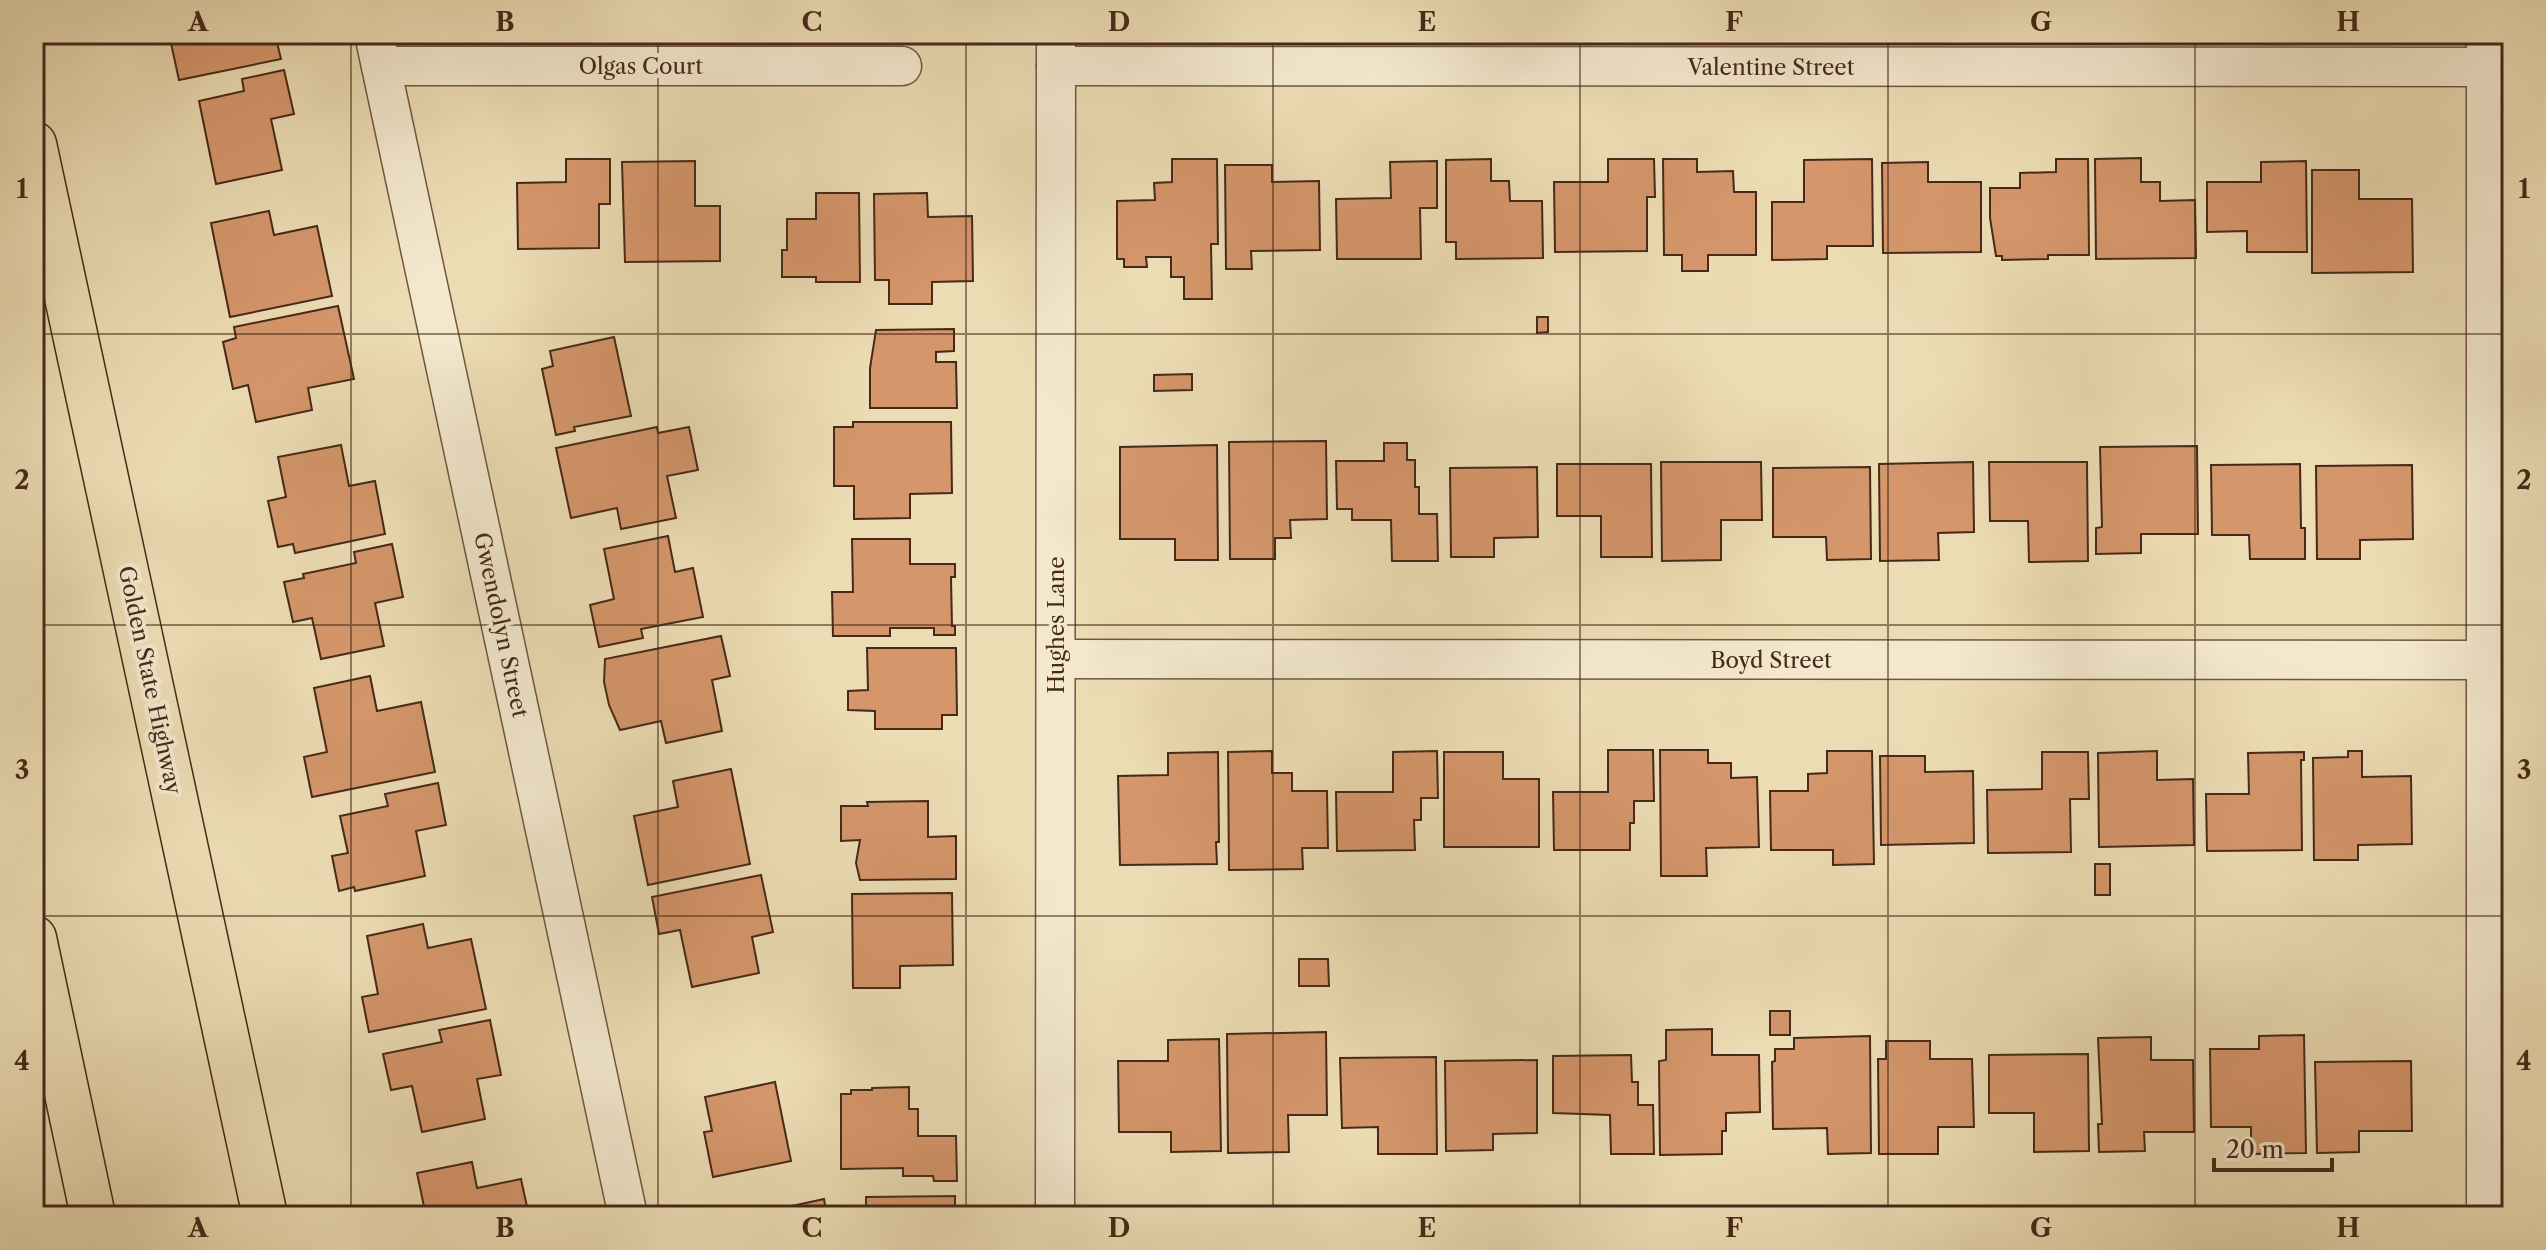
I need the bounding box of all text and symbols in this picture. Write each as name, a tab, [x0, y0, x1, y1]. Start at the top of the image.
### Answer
text: A	[187, 6, 209, 38]
text: B	[495, 6, 515, 38]
text: C	[802, 6, 822, 38]
text: D	[1108, 6, 1130, 38]
text: E	[1418, 6, 1436, 38]
text: F	[1725, 6, 1743, 38]
text: G	[2030, 6, 2052, 38]
text: H	[2336, 6, 2360, 38]
street label: Olgas Court	[579, 53, 703, 80]
street label: Valentine Street	[1687, 54, 1855, 81]
text: 1	[16, 173, 28, 205]
text: 1	[2518, 173, 2530, 205]
text: 2	[14, 464, 30, 496]
text: 2	[2516, 464, 2532, 496]
street label: Gwendolyn Street	[468, 530, 534, 720]
street label: Hughes Lane	[1043, 556, 1070, 694]
street label: Golden State Highway	[113, 563, 188, 797]
street label: Boyd Street	[1710, 647, 1832, 674]
text: 3	[15, 754, 29, 786]
text: 3	[2517, 754, 2531, 786]
text: 4	[14, 1045, 30, 1077]
text: 4	[2516, 1045, 2532, 1077]
scale bar	[2214, 1122, 2332, 1172]
text: 20 m	[2226, 1135, 2284, 1164]
text: A	[187, 1212, 209, 1244]
text: B	[495, 1212, 515, 1244]
text: C	[802, 1212, 822, 1244]
text: D	[1108, 1212, 1130, 1244]
text: E	[1418, 1212, 1436, 1244]
text: F	[1725, 1212, 1743, 1244]
text: G	[2030, 1212, 2052, 1244]
text: H	[2336, 1212, 2360, 1244]

